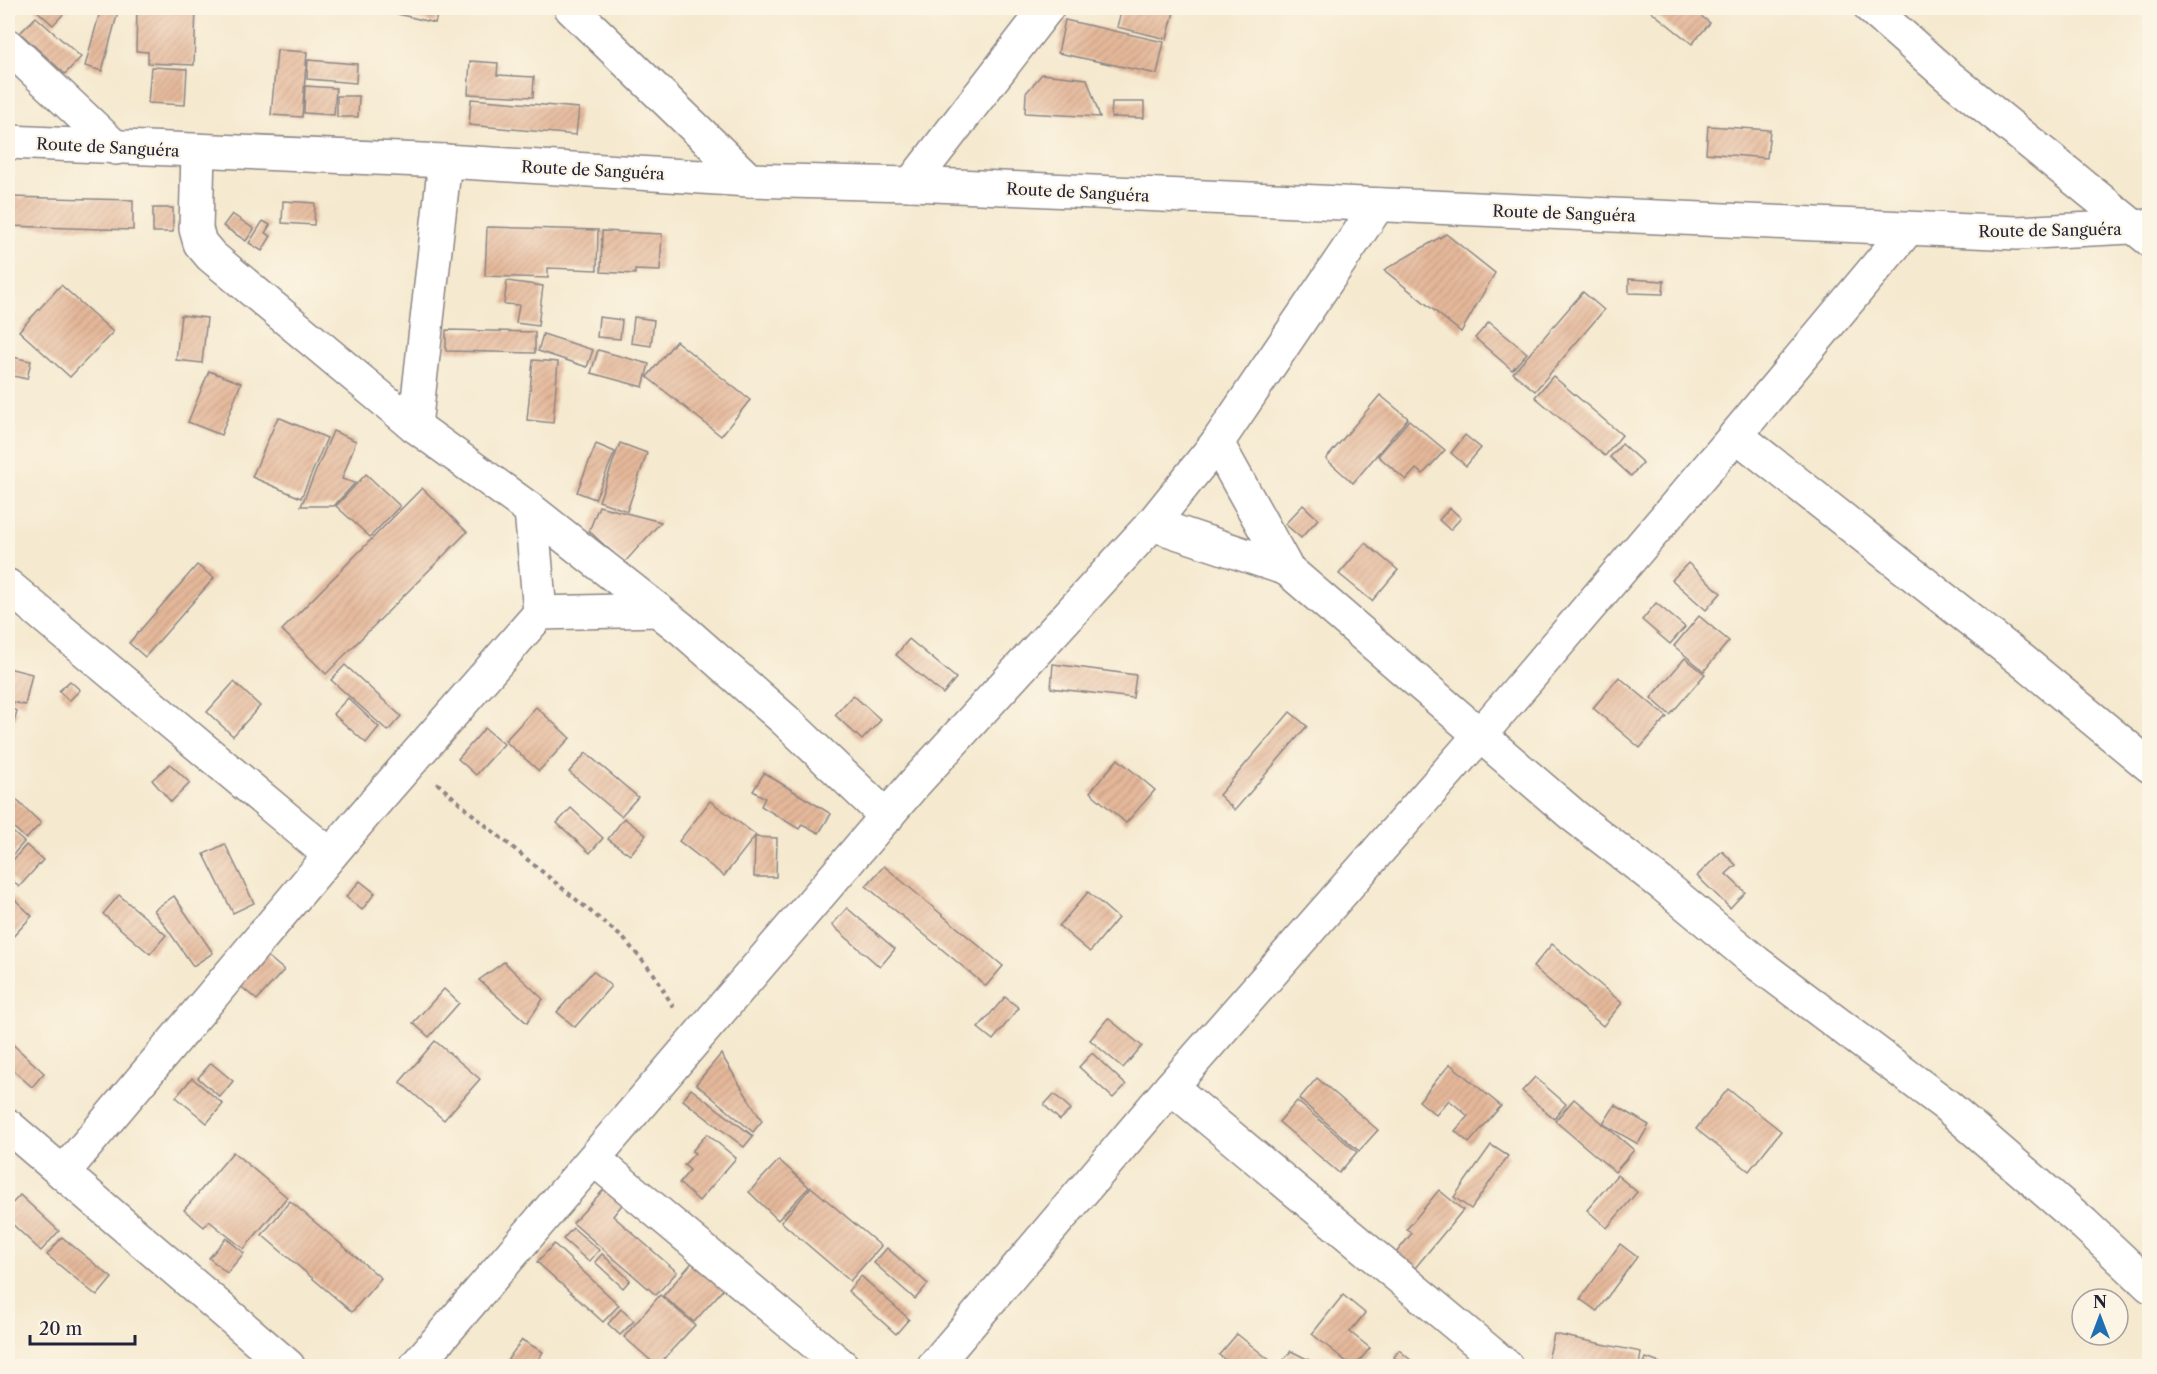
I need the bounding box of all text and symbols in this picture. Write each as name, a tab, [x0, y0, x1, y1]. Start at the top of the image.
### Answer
street label: Route de Sanguéra	[36, 133, 181, 161]
street label: Route de Sanguéra	[521, 156, 666, 184]
street label: Route de Sanguéra	[1006, 178, 1151, 206]
street label: Route de Sanguéra	[1492, 201, 1637, 226]
street label: Route de Sanguéra	[1978, 219, 2122, 241]
north arrow	[2070, 1287, 2130, 1347]
text: N	[2093, 1292, 2107, 1312]
scale bar	[30, 1308, 135, 1346]
text: 20 m	[39, 1318, 83, 1340]

